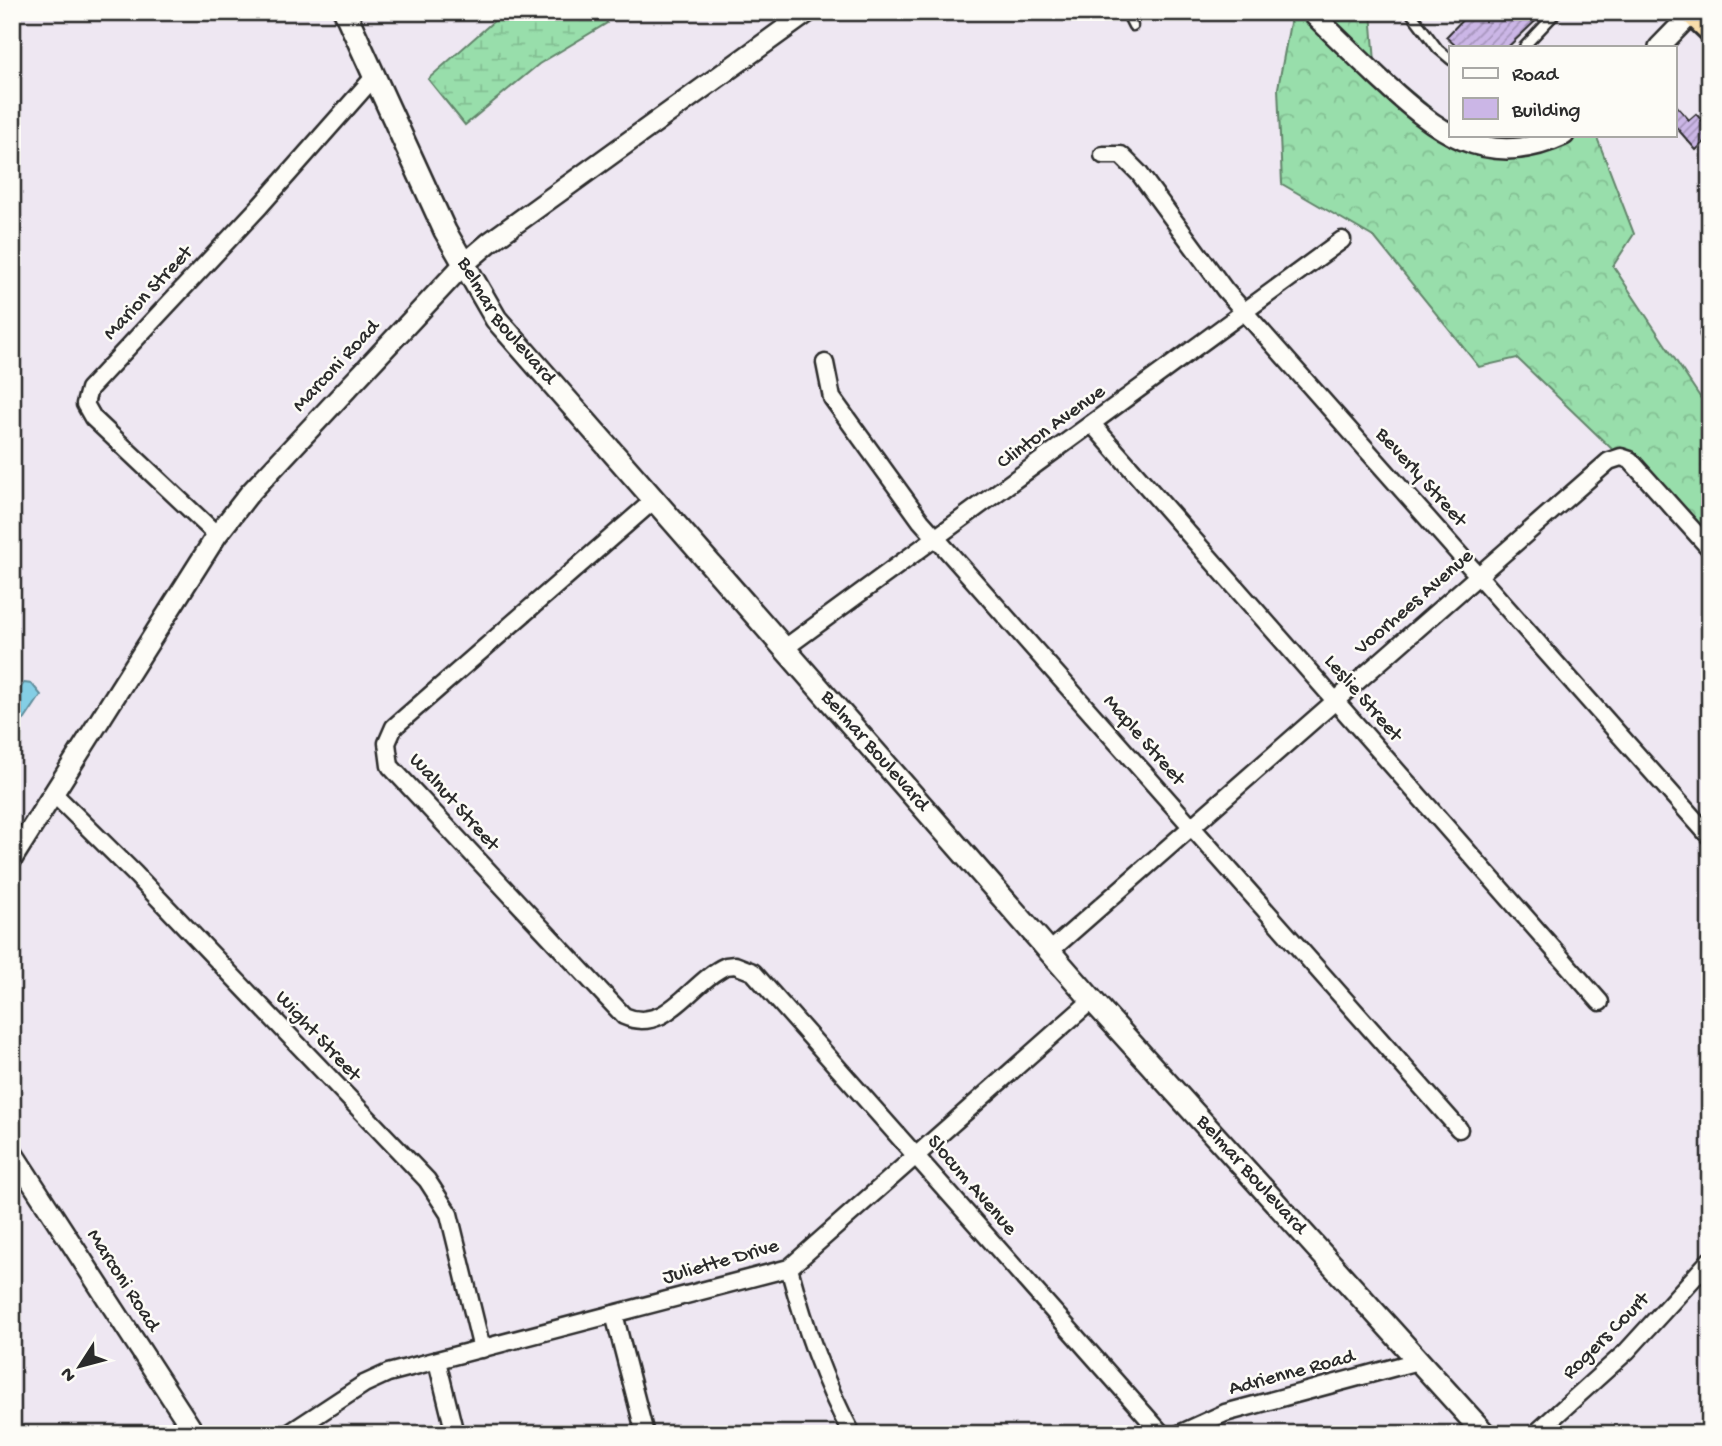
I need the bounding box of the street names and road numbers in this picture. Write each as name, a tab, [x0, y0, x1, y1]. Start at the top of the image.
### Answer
street label: Marion Street	[99, 240, 201, 346]
street label: Belmar Boulevard	[450, 252, 562, 392]
street label: Marconi Road	[288, 314, 387, 418]
street label: Clinton Avenue	[993, 380, 1112, 476]
street label: Beverly Street	[1368, 422, 1473, 535]
street label: Voorhees Avenue	[1350, 544, 1481, 662]
street label: Leslie Street	[1317, 650, 1408, 750]
street label: Belmar Boulevard	[814, 685, 935, 818]
street label: Maple Street	[1096, 690, 1191, 794]
street label: Walnut Street	[402, 749, 505, 859]
street label: Wight Street	[269, 986, 367, 1089]
street label: Belmar Boulevard	[1190, 1110, 1313, 1242]
street label: Slocum Avenue	[920, 1131, 1022, 1242]
street label: Marconi Road	[80, 1225, 165, 1338]
street label: Juliette Drive	[660, 1234, 783, 1292]
street label: Rogers Court	[1558, 1287, 1657, 1386]
street label: Adrienne Road	[1226, 1345, 1359, 1403]

